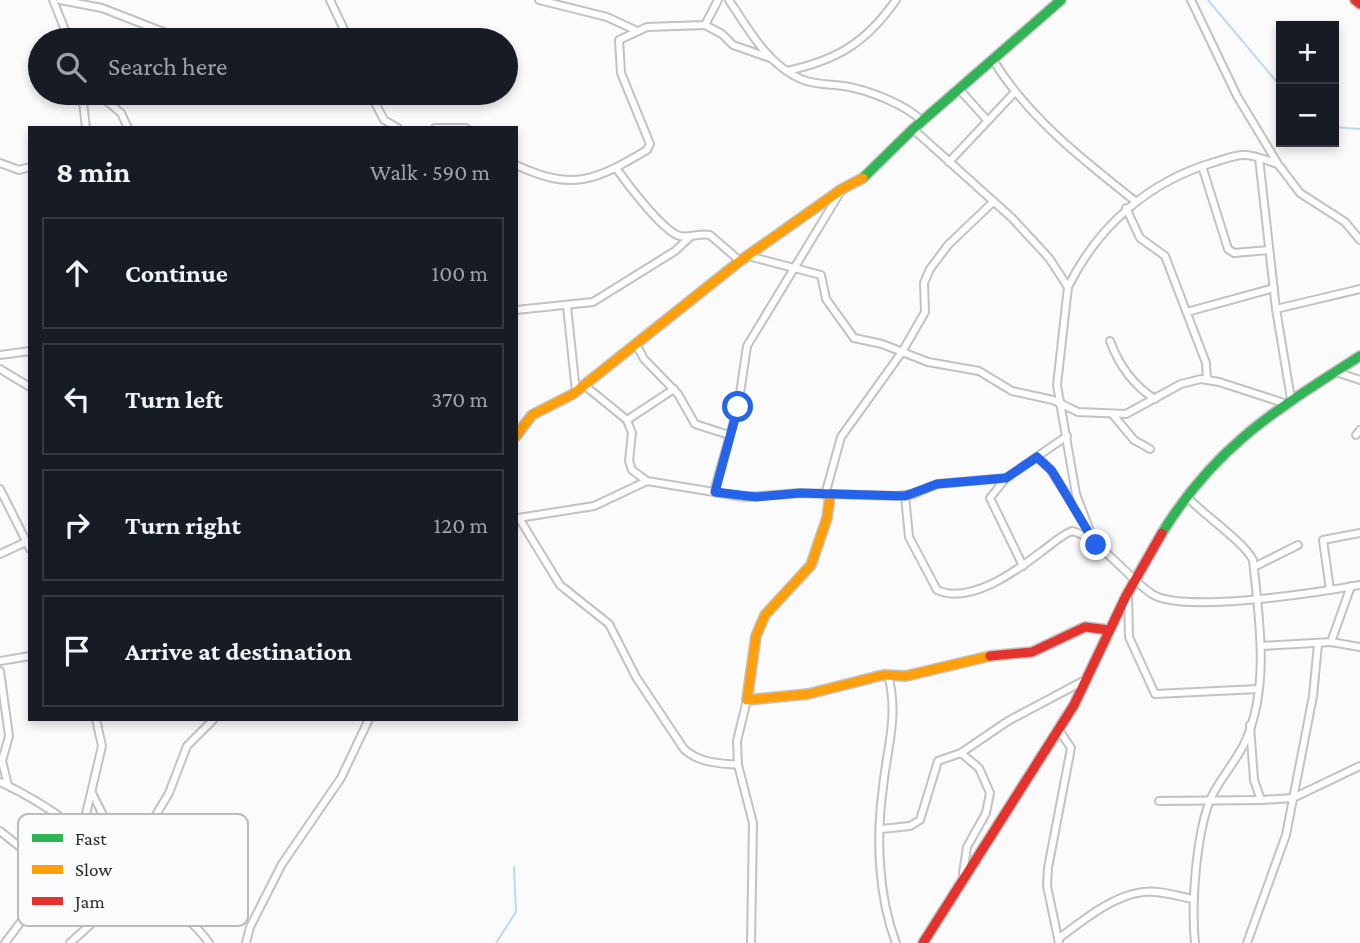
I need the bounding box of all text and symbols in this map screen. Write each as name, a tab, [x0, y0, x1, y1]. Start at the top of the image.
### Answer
map controls	[1276, 21, 1339, 147]
button: +	[1276, 21, 1339, 84]
search box	[28, 28, 518, 105]
icon: search	[52, 48, 90, 86]
text: Search here	[108, 52, 227, 81]
button: −	[1276, 84, 1339, 147]
text: 8 min	[56, 155, 131, 188]
text: Walk · 590 m	[370, 159, 490, 185]
icon: ahead	[58, 254, 96, 292]
text: Continue	[125, 259, 228, 288]
text: 100 m	[432, 260, 488, 286]
icon: left	[58, 380, 96, 418]
text: Turn left	[125, 385, 223, 414]
text: 370 m	[431, 386, 488, 412]
route start	[722, 391, 753, 422]
icon: right	[58, 506, 96, 544]
text: Turn right	[125, 511, 241, 540]
text: 120 m	[434, 512, 488, 538]
route end	[1080, 529, 1111, 560]
icon: arrive	[58, 632, 96, 670]
text: Arrive at destination	[125, 637, 352, 666]
legend	[18, 814, 248, 926]
text: Fast	[75, 828, 107, 849]
text: Slow	[75, 859, 112, 880]
text: Jam	[73, 891, 105, 912]

